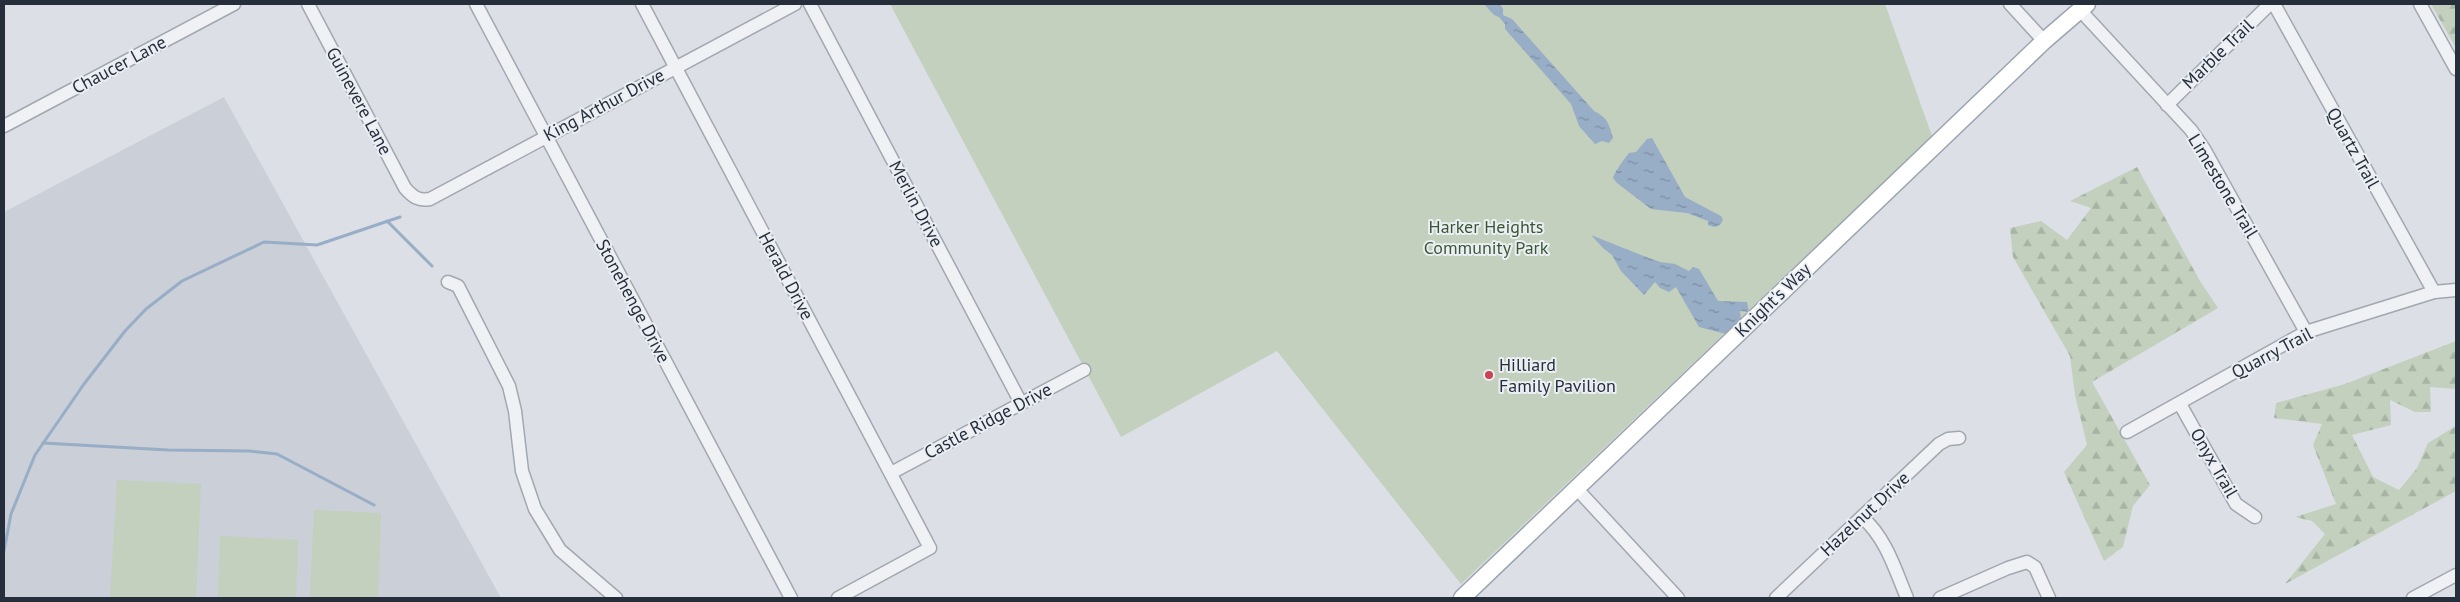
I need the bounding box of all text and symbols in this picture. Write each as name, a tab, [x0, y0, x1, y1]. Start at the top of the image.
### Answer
street label: Marble Trail	[2177, 13, 2259, 93]
street label: Chaucer Lane	[68, 30, 170, 99]
street label: Guinevere Lane	[321, 43, 397, 159]
street label: King Arthur Drive	[539, 63, 668, 146]
street label: Quartz Trail	[2322, 103, 2385, 193]
street label: Limestone Trail	[2183, 129, 2264, 243]
street label: Merlin Drive	[884, 157, 949, 251]
park label: Harker Heights Community Park	[1424, 215, 1549, 259]
street label: Herald Drive	[754, 228, 819, 324]
street label: Stonehenge Drive	[591, 235, 676, 367]
street label: Knight's Way	[1730, 257, 1816, 342]
street label: Quarry Trail	[2227, 321, 2317, 383]
place label: Hilliard Family Pavilion	[1499, 353, 1616, 397]
marker: Hilliard Family Pavilion	[1483, 369, 1495, 381]
street label: Castle Ridge Drive	[920, 377, 1055, 464]
street label: Onyx Trail	[2185, 424, 2244, 502]
street label: Hazelnut Drive	[1815, 466, 1914, 561]

